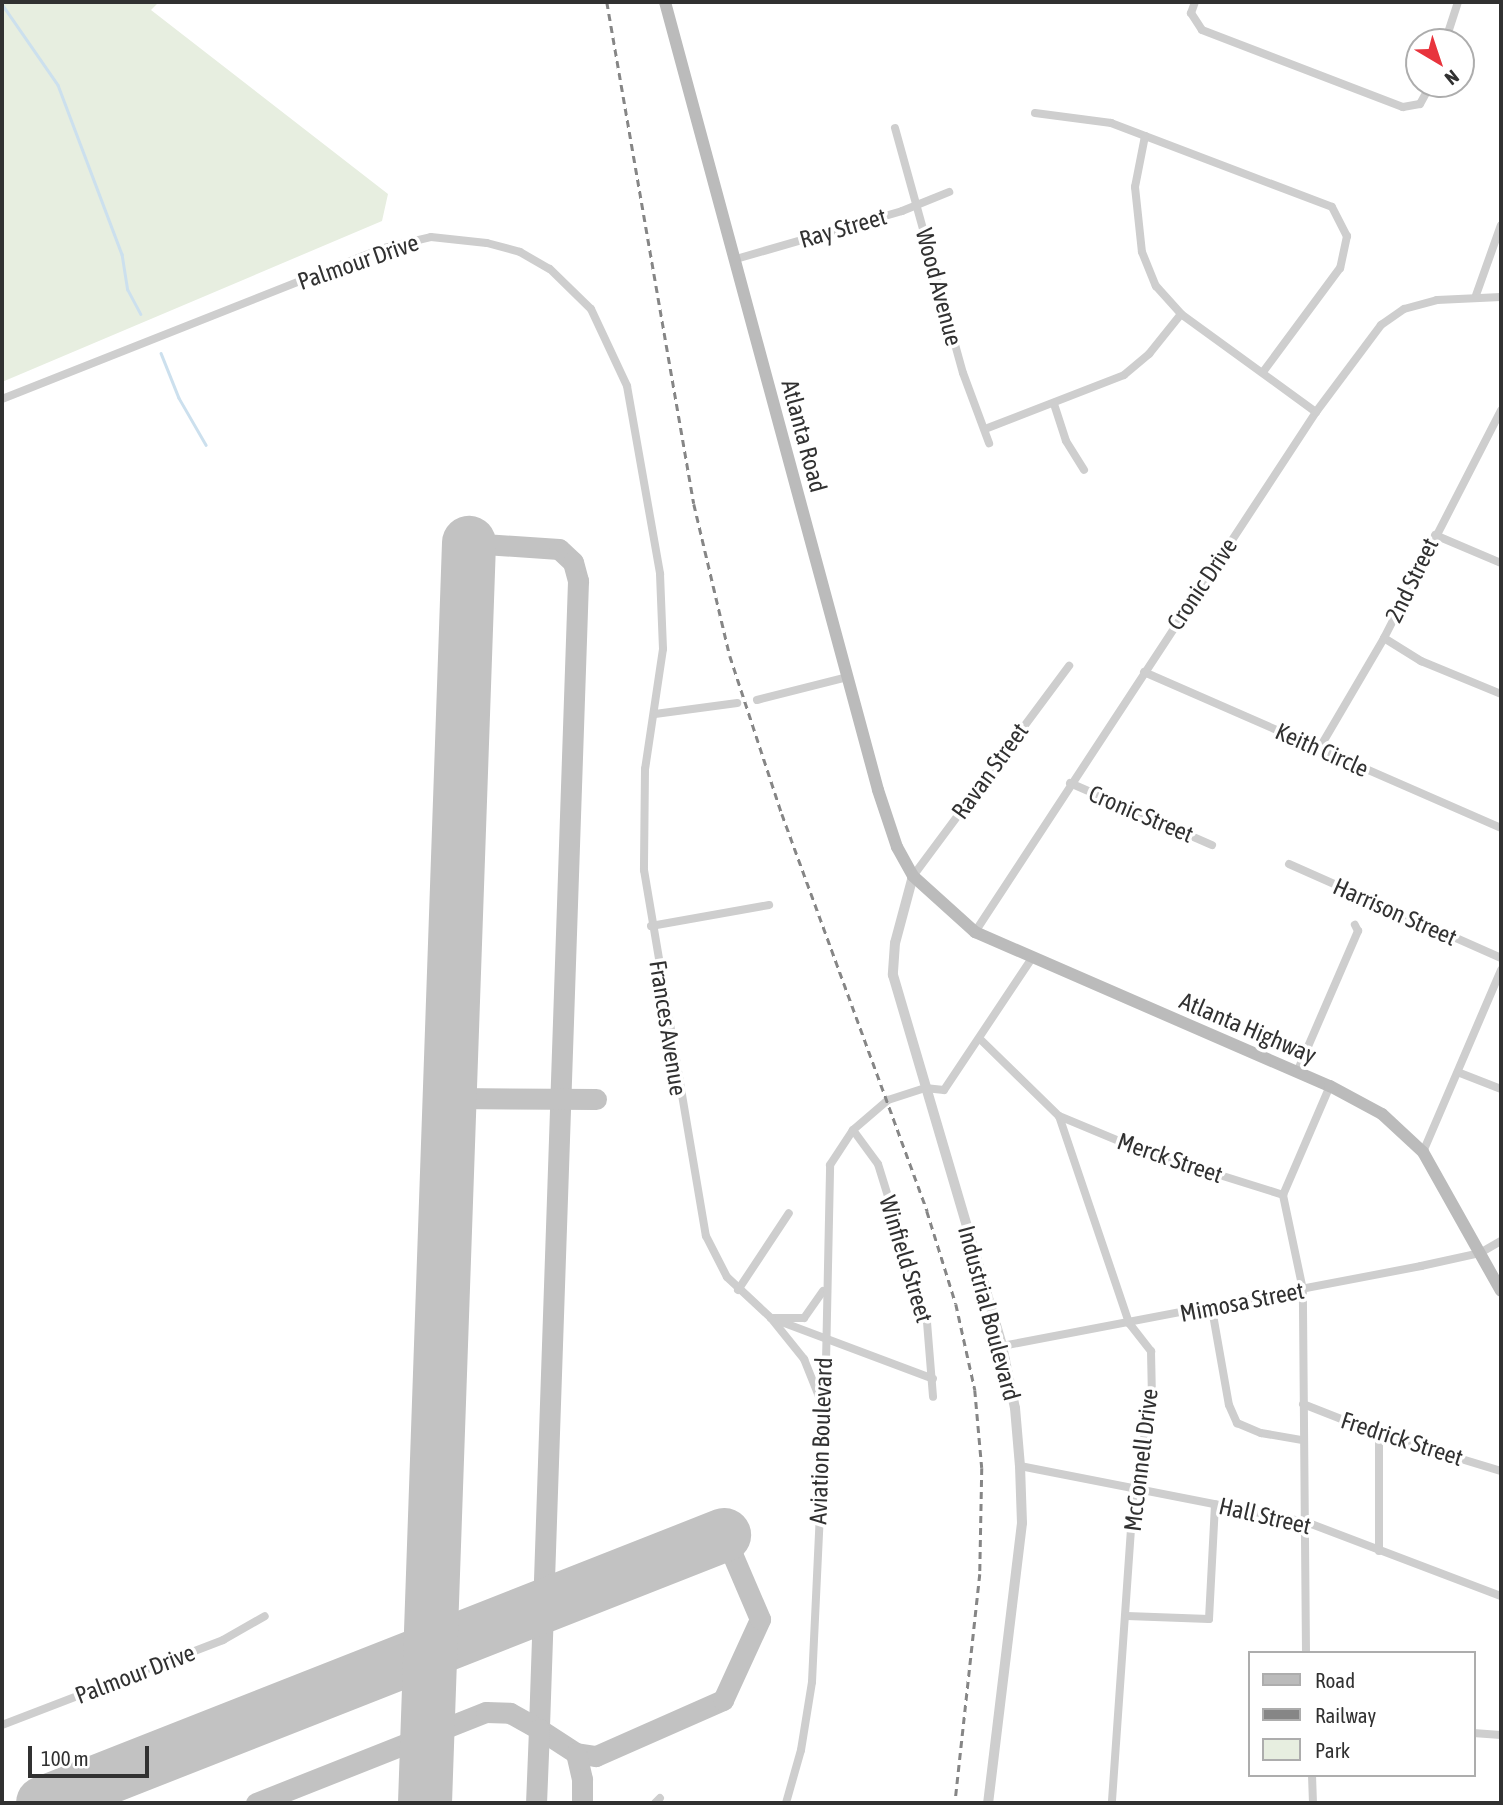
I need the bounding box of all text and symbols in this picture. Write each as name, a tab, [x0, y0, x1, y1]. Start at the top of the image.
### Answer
north arrow	[1405, 28, 1475, 98]
text: N	[1441, 66, 1463, 90]
street label: Ray Street	[796, 202, 890, 254]
street label: Wood Avenue	[910, 225, 968, 349]
street label: Palmour Drive	[294, 228, 422, 296]
street label: Atlanta Road	[775, 377, 833, 495]
street label: Cronic Drive	[1161, 532, 1243, 636]
street label: 2nd Street	[1379, 533, 1445, 627]
street label: Ravan Street	[946, 717, 1034, 825]
street label: Keith Circle	[1271, 717, 1373, 783]
street label: Cronic Street	[1084, 779, 1198, 849]
street label: Harrison Street	[1329, 872, 1461, 952]
street label: Frances Avenue	[643, 958, 693, 1098]
street label: Atlanta Highway	[1175, 986, 1321, 1070]
street label: Merck Street	[1114, 1127, 1226, 1189]
street label: Winfield Street	[873, 1192, 939, 1326]
street label: Industrial Boulevard	[952, 1222, 1026, 1404]
street label: Mimosa Street	[1178, 1276, 1306, 1328]
street label: Aviation Boulevard	[804, 1357, 838, 1525]
street label: McConnell Drive	[1118, 1387, 1164, 1533]
street label: Fredrick Street	[1337, 1406, 1467, 1472]
street label: Hall Street	[1216, 1491, 1314, 1541]
street label: Palmour Drive	[71, 1638, 199, 1710]
legend	[1248, 1651, 1475, 1777]
text: Road	[1315, 1668, 1355, 1692]
text: Railway	[1315, 1703, 1376, 1727]
scale bar	[32, 1731, 152, 1775]
text: Park	[1315, 1738, 1350, 1762]
text: 100 m	[41, 1746, 89, 1770]

